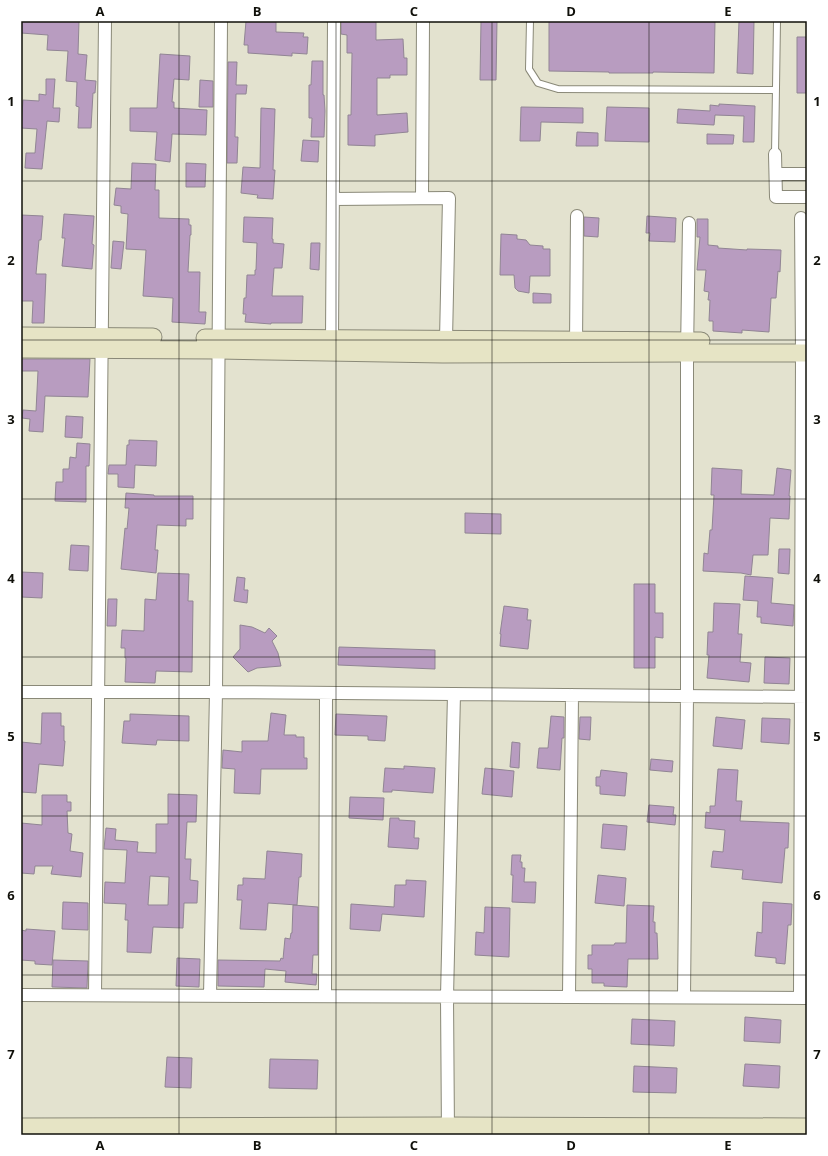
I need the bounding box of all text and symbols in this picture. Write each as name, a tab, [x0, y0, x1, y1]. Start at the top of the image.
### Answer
text: A	[96, 2, 105, 20]
text: B	[253, 2, 262, 20]
text: C	[410, 2, 418, 20]
text: D	[566, 2, 576, 20]
text: E	[724, 2, 732, 20]
text: 1	[7, 92, 15, 110]
text: 1	[813, 92, 821, 110]
text: 2	[7, 251, 15, 269]
text: 2	[813, 251, 821, 269]
text: 3	[7, 410, 15, 428]
text: 3	[813, 410, 821, 428]
text: 4	[7, 569, 15, 587]
text: 4	[813, 569, 821, 587]
text: 5	[7, 727, 15, 745]
text: 5	[813, 727, 821, 745]
text: 6	[7, 886, 15, 904]
text: 6	[813, 886, 821, 904]
text: 7	[7, 1045, 15, 1063]
text: 7	[813, 1045, 821, 1063]
text: A	[96, 1136, 105, 1154]
text: B	[253, 1136, 262, 1154]
text: C	[410, 1136, 418, 1154]
text: D	[566, 1136, 576, 1154]
text: E	[724, 1136, 732, 1154]

